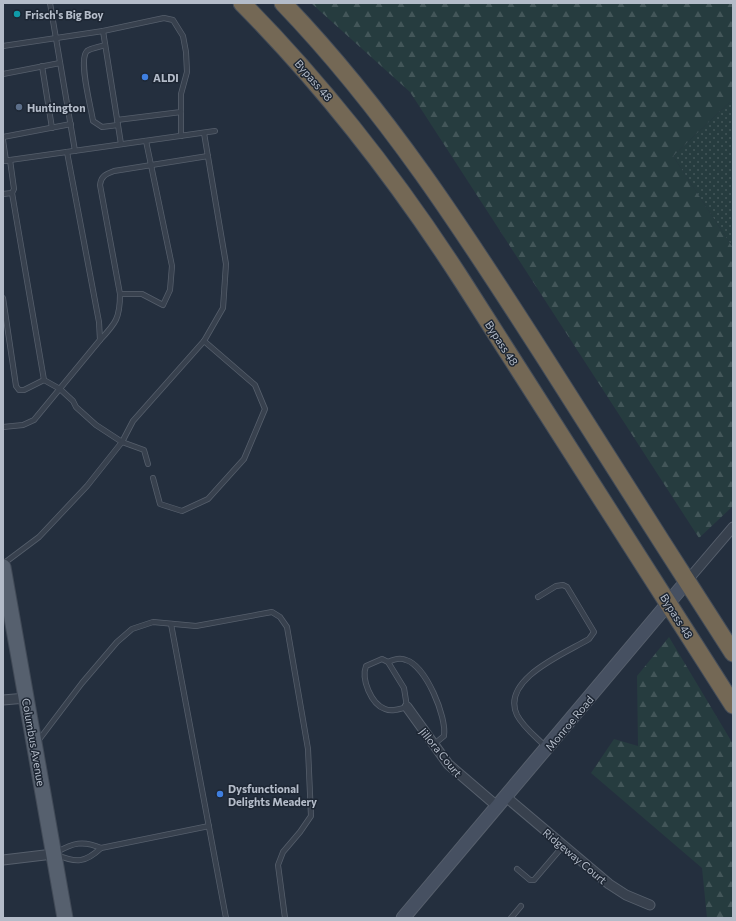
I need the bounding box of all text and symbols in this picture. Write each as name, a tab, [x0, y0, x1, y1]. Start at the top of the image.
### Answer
place label: Frisch's Big Boy	[25, 8, 104, 21]
marker: Frisch's Big Boy	[12, 9, 22, 19]
street label: Bypass 48	[293, 57, 336, 104]
place label: ALDI	[153, 71, 179, 84]
marker: ALDI	[140, 72, 150, 82]
place label: Huntington	[27, 101, 86, 114]
marker: Huntington	[14, 102, 24, 112]
street label: Bypass 48	[483, 318, 521, 368]
street label: Bypass 48	[658, 591, 696, 641]
street label: Monroe Road	[542, 693, 596, 753]
street label: Columbus Avenue	[20, 697, 48, 787]
street label: Jillora Court	[416, 725, 465, 780]
place label: Dysfunctional Delights Meadery	[228, 782, 317, 808]
marker: Dysfunctional Delights Meadery	[215, 789, 225, 799]
street label: Ridgeway Court	[540, 826, 610, 887]

